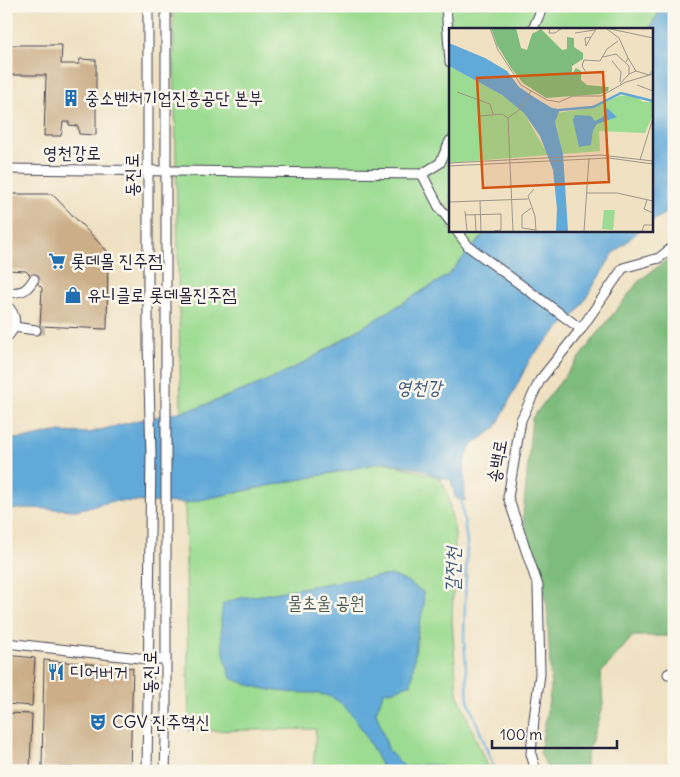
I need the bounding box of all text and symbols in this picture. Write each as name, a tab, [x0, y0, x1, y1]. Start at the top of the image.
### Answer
inset map	[449, 28, 652, 231]
place label: 중소벤처기업진흥공단 본부	[85, 86, 263, 109]
building icon: 중소벤처기업진흥공단 본부	[61, 88, 81, 108]
street label: 영천강로	[43, 141, 101, 164]
street label: 동진로	[120, 153, 143, 197]
place label: 롯데몰 진주점	[71, 249, 163, 272]
supermarket icon: 롯데몰 진주점	[47, 251, 67, 271]
place label: 유니클로 롯데몰진주점	[87, 283, 237, 306]
shop icon: 유니클로 롯데몰진주점	[63, 285, 83, 305]
water label: 영천강	[396, 375, 445, 399]
street label: 송백로	[481, 438, 512, 484]
water label: 갈전천	[440, 545, 464, 593]
park label: 물초울 공원	[288, 591, 364, 614]
street label: 동진로	[138, 650, 161, 694]
place label: 디어버거	[70, 660, 128, 683]
restaurant icon: 디어버거	[46, 662, 66, 682]
place label: CGV 진주혁신	[112, 710, 210, 733]
theatre icon: CGV 진주혁신	[88, 712, 108, 732]
scale bar	[492, 717, 618, 749]
text: 100 m	[500, 725, 542, 744]

